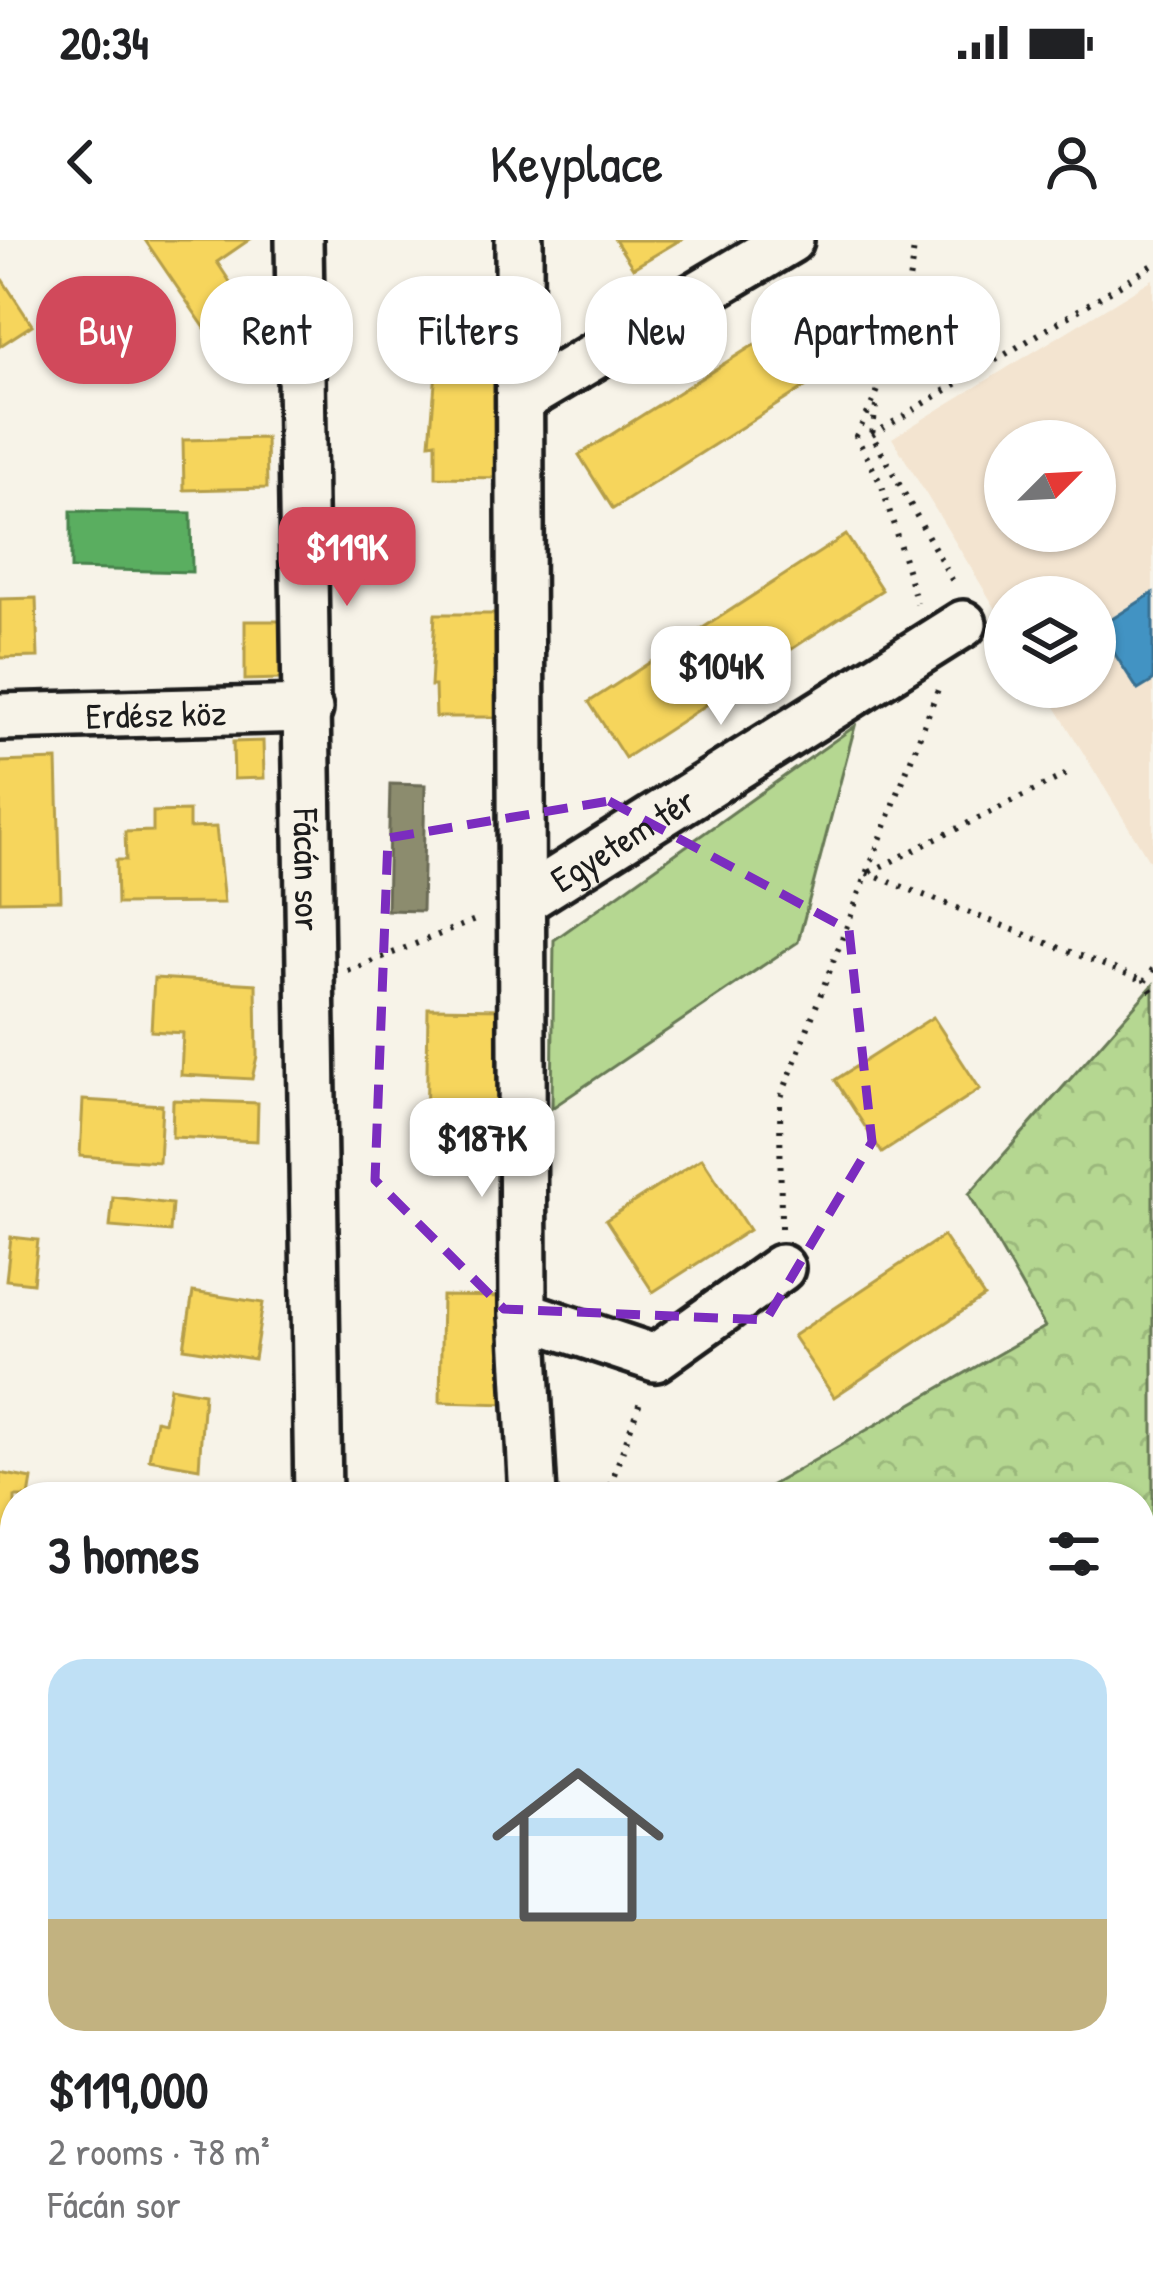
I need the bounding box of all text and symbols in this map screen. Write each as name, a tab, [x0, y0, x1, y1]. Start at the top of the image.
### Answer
text: 20:34	[60, 12, 149, 73]
text: Keyplace	[490, 126, 663, 199]
icon: back	[48, 129, 114, 195]
icon: person	[1039, 129, 1105, 195]
chip: Buy	[36, 276, 176, 384]
chip: Rent	[200, 276, 353, 384]
chip: Filters	[377, 276, 561, 384]
chip: New	[585, 276, 727, 384]
chip: Apartment	[751, 276, 1000, 384]
north arrow	[984, 420, 1116, 552]
map controls	[984, 420, 1116, 708]
pin: $119K	[263, 507, 431, 609]
text: $119K	[306, 519, 388, 572]
button: layers	[984, 576, 1116, 708]
pin: $104K	[637, 626, 805, 728]
text: $104K	[678, 638, 764, 691]
street label: Erdész köz	[85, 687, 227, 739]
street label: Egyetem tér	[541, 775, 704, 902]
street label: Fácán sor	[283, 807, 334, 932]
pin: $187K	[398, 1098, 566, 1200]
text: $187K	[437, 1110, 527, 1163]
text: 3 homes	[48, 1520, 199, 1589]
icon: filters	[1041, 1521, 1107, 1587]
icon: home	[470, 1737, 686, 1953]
text: $119,000	[48, 2055, 208, 2124]
text: 2 rooms · 78 m²	[48, 2124, 270, 2177]
text: Fácán sor	[48, 2177, 181, 2230]

